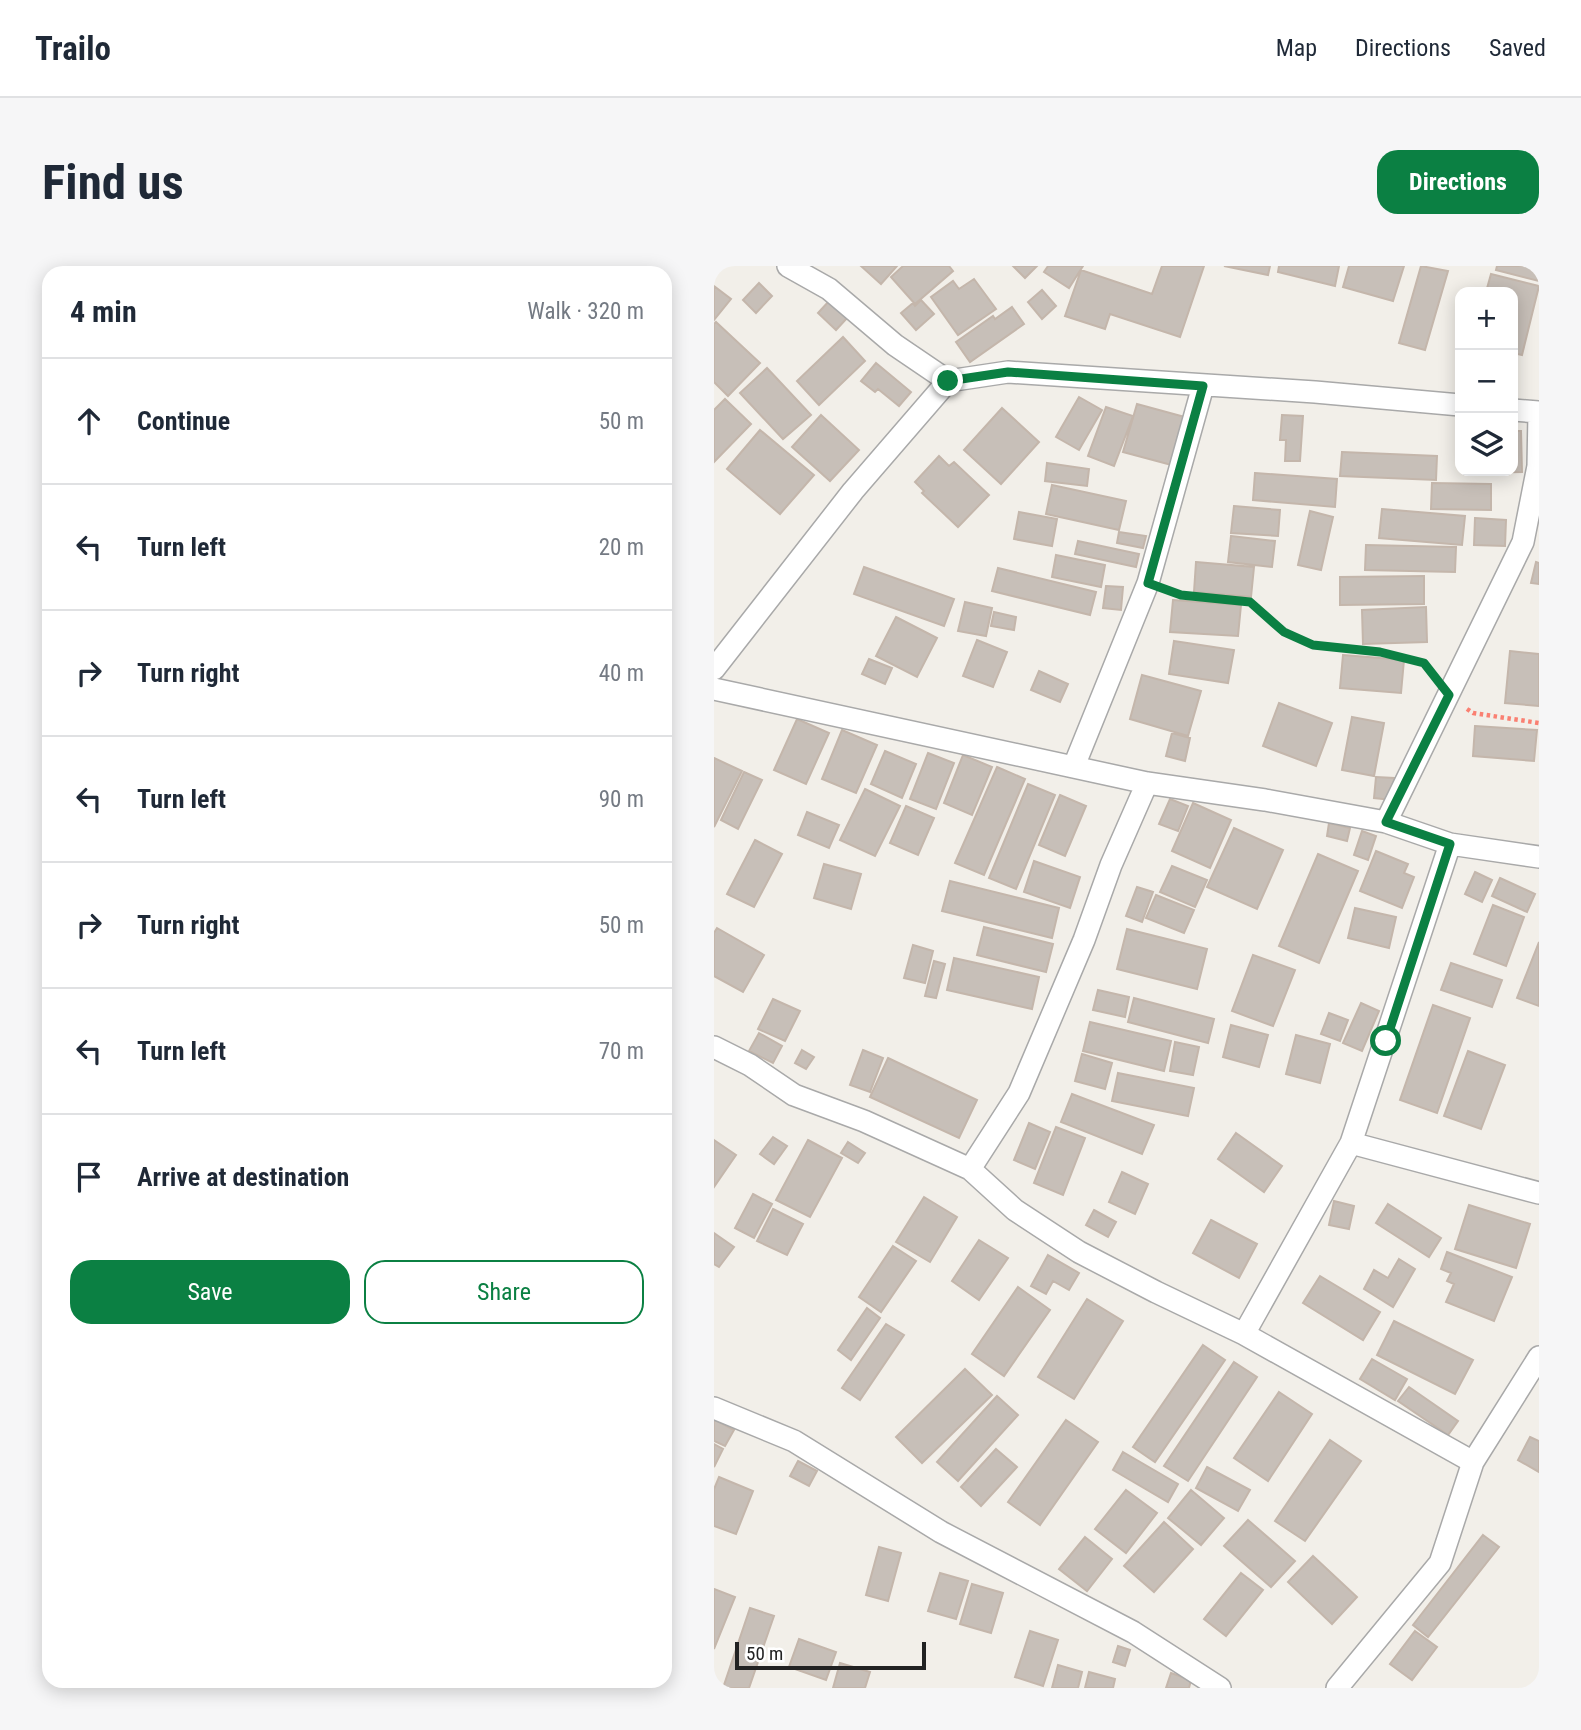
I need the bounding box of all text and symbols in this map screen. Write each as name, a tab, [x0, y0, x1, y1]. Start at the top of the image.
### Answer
text: Trailo	[35, 29, 111, 68]
text: Map	[1276, 34, 1317, 62]
text: Directions	[1355, 34, 1451, 62]
text: Saved	[1489, 34, 1546, 62]
button: Directions	[1377, 150, 1539, 214]
text: Find us	[42, 154, 184, 211]
map controls	[1455, 287, 1518, 476]
button: +	[1455, 287, 1518, 350]
text: 4 min	[70, 294, 137, 329]
text: Walk · 320 m	[527, 298, 644, 325]
button: −	[1455, 350, 1518, 413]
route end	[932, 365, 963, 396]
icon: ahead	[70, 402, 108, 440]
text: Continue	[137, 406, 230, 436]
text: 50 m	[599, 408, 644, 435]
button: layers	[1455, 413, 1518, 476]
icon: left	[70, 528, 108, 566]
text: Turn left	[137, 532, 226, 562]
text: 20 m	[599, 534, 644, 561]
icon: right	[70, 654, 108, 692]
text: Turn right	[137, 658, 239, 688]
text: 40 m	[599, 660, 644, 687]
icon: left	[70, 780, 108, 818]
text: Turn left	[137, 784, 226, 814]
text: 90 m	[599, 786, 644, 813]
icon: right	[70, 906, 108, 944]
text: Turn right	[137, 910, 239, 940]
text: 50 m	[599, 912, 644, 939]
route start	[1370, 1025, 1401, 1056]
icon: left	[70, 1032, 108, 1070]
text: Turn left	[137, 1036, 226, 1066]
text: 70 m	[599, 1038, 644, 1065]
icon: arrive	[70, 1158, 108, 1196]
text: Arrive at destination	[137, 1162, 349, 1192]
button: Save	[70, 1260, 350, 1324]
button: Share	[364, 1260, 644, 1324]
scale bar	[735, 1639, 926, 1671]
text: 50 m	[746, 1642, 783, 1665]

